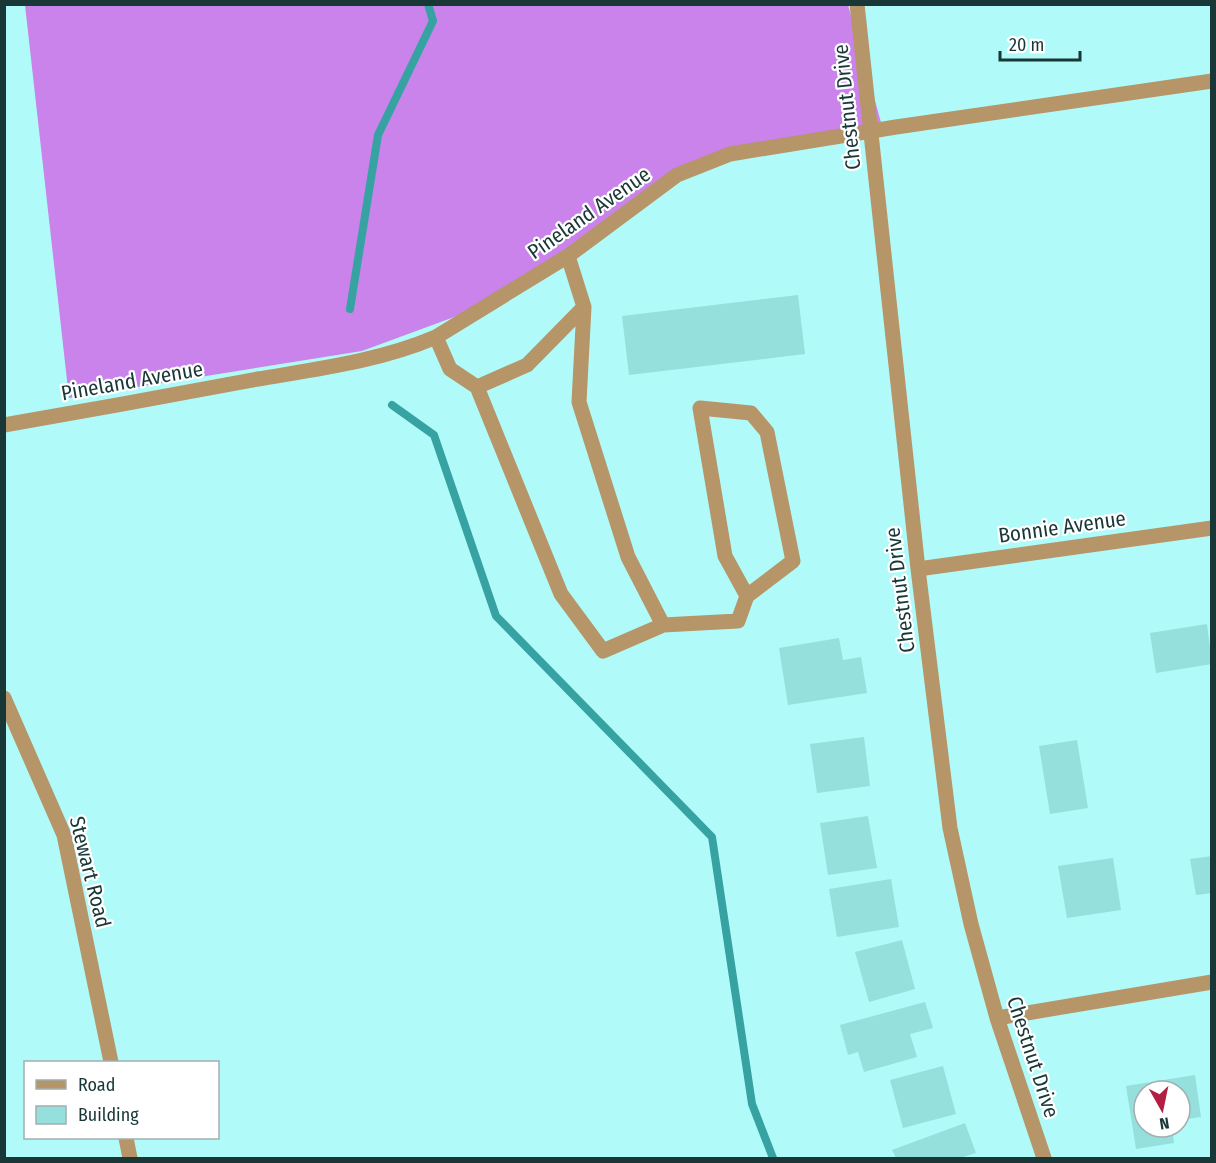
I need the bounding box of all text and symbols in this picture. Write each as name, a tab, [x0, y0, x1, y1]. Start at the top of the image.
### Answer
scale bar	[1000, 24, 1080, 62]
text: 20 m	[1009, 34, 1044, 56]
street label: Chestnut Drive	[827, 43, 867, 171]
street label: Pineland Avenue	[523, 161, 655, 265]
street label: Pineland Avenue	[59, 356, 205, 406]
street label: Bonnie Avenue	[997, 505, 1127, 549]
street label: Chestnut Drive	[879, 526, 921, 654]
street label: Stewart Road	[64, 814, 116, 930]
street label: Chestnut Drive	[1001, 993, 1065, 1121]
legend	[24, 1061, 219, 1139]
text: Road	[78, 1074, 115, 1096]
north arrow	[1132, 1079, 1192, 1139]
text: Building	[78, 1104, 139, 1126]
text: N	[1158, 1113, 1170, 1133]

